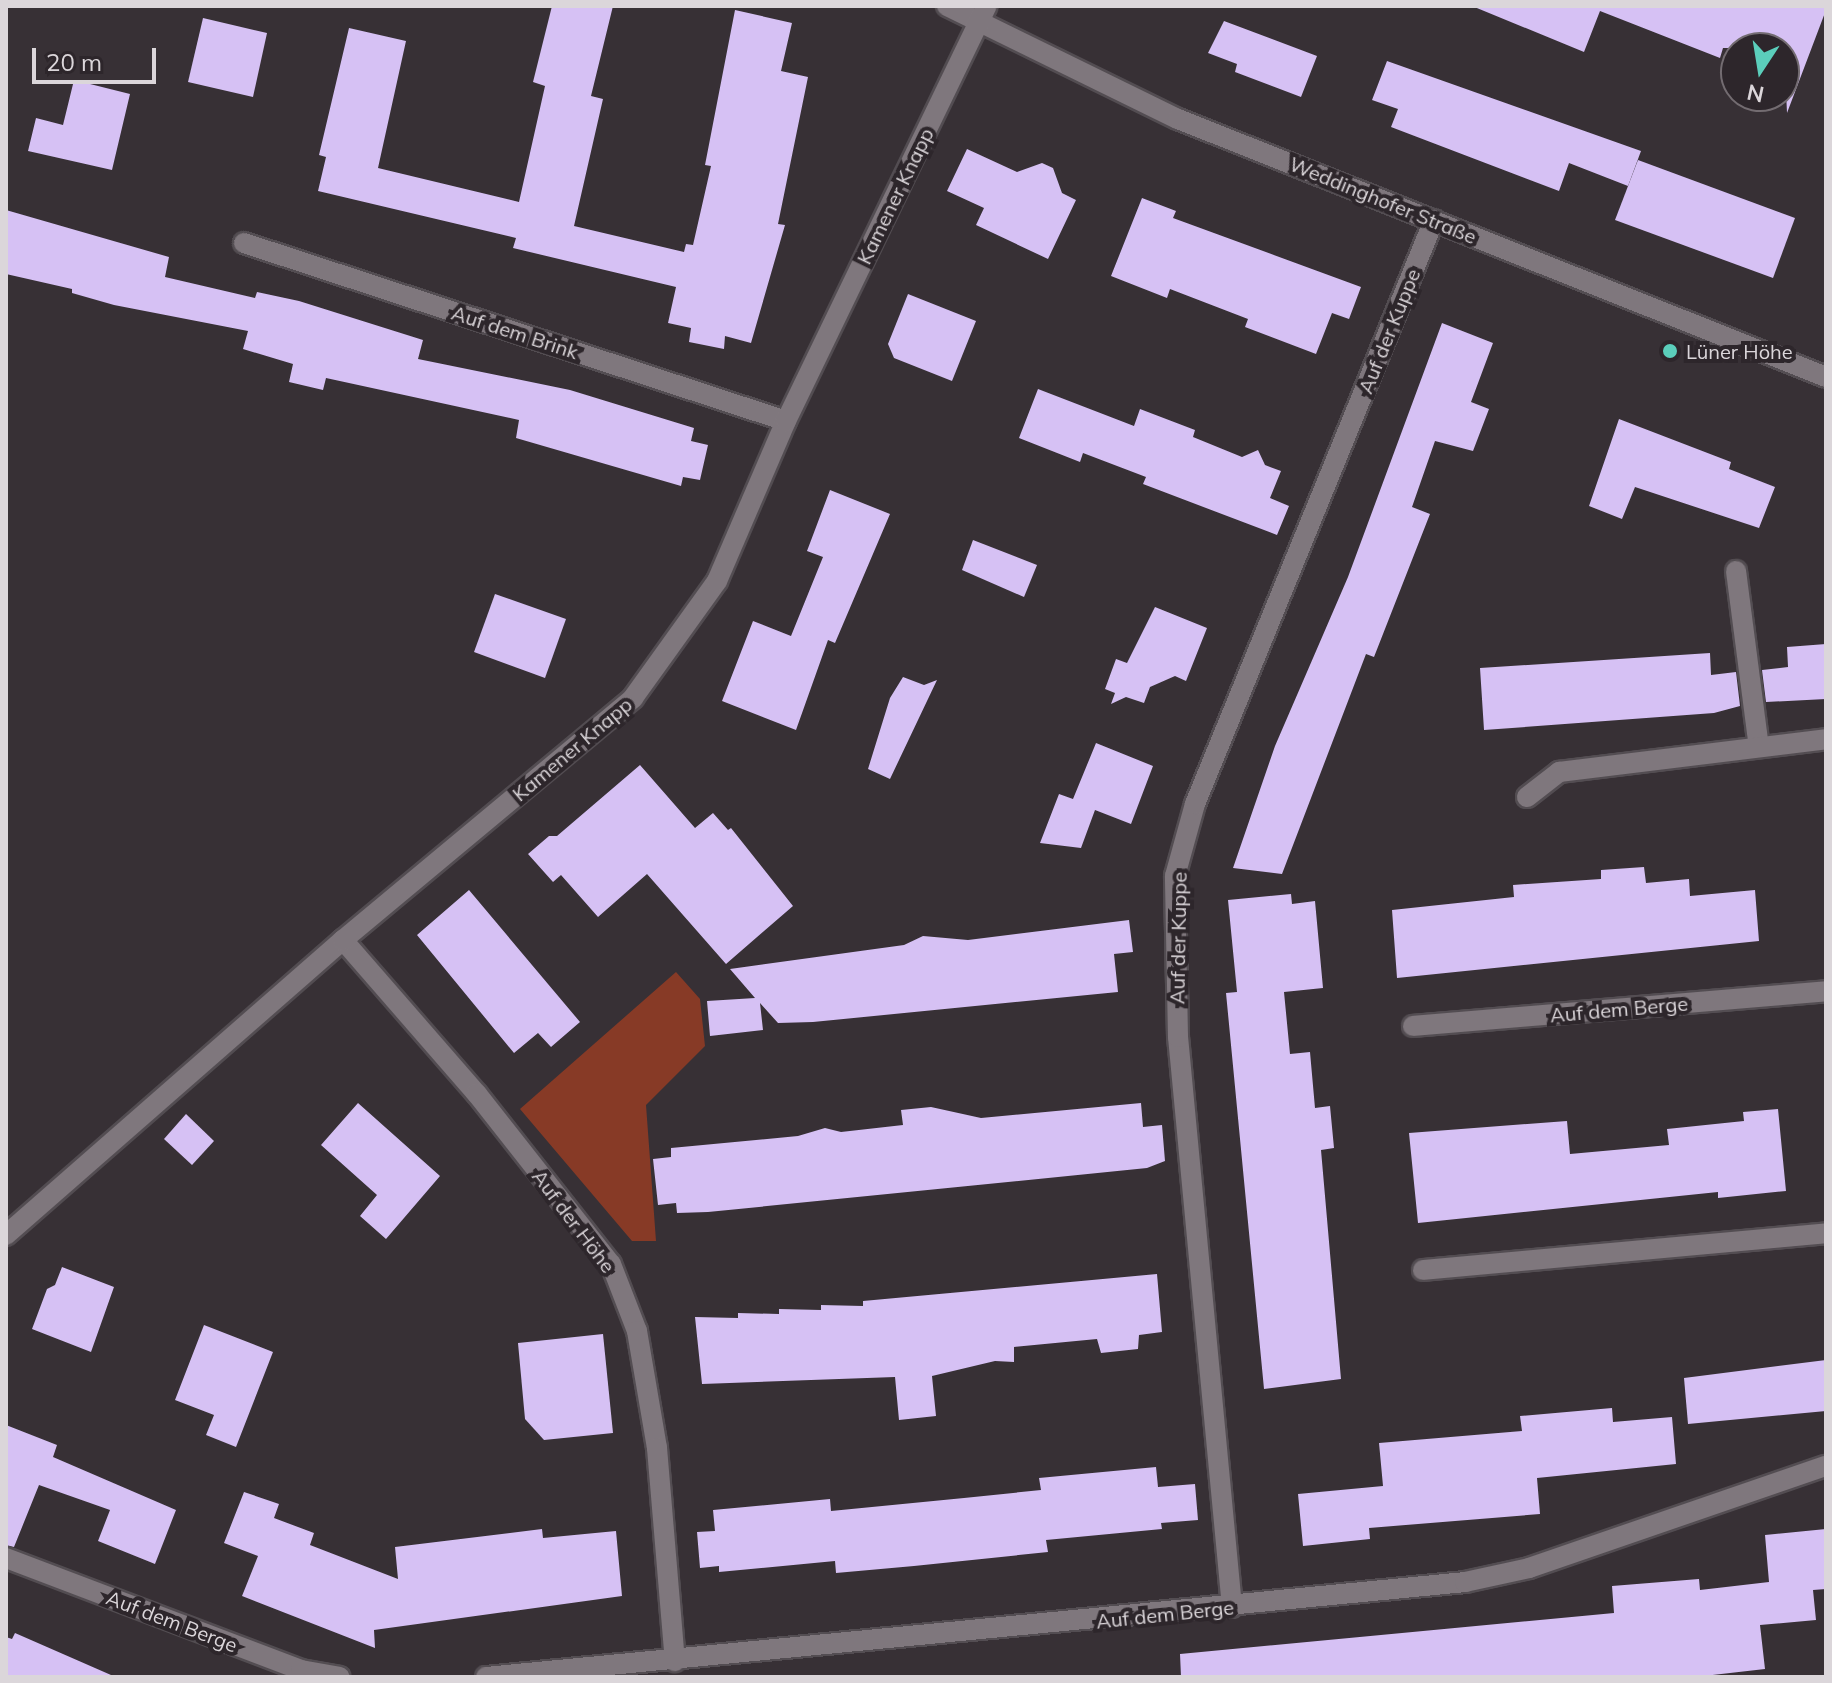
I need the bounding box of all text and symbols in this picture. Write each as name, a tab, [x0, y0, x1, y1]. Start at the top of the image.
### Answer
scale bar	[36, 32, 160, 82]
north arrow	[1720, 32, 1800, 112]
text: 20 m	[46, 47, 102, 77]
text: N	[1744, 78, 1766, 109]
street label: Kamener Knapp	[852, 124, 938, 268]
street label: Weddinghofer Straße	[1286, 152, 1480, 248]
street label: Auf der Kuppe	[1353, 265, 1425, 397]
street label: Auf dem Brink	[449, 300, 581, 364]
place label: Lüner Höhe	[1686, 339, 1793, 363]
marker: Lüner Höhe	[1661, 342, 1679, 360]
street label: Kamener Knapp	[507, 692, 637, 806]
street label: Auf der Kuppe	[1165, 872, 1191, 1004]
street label: Auf dem Berge	[1549, 991, 1689, 1027]
street label: Auf der Höhe	[527, 1165, 621, 1277]
street label: Auf dem Berge	[103, 1585, 241, 1657]
street label: Auf dem Berge	[1095, 1595, 1235, 1633]

